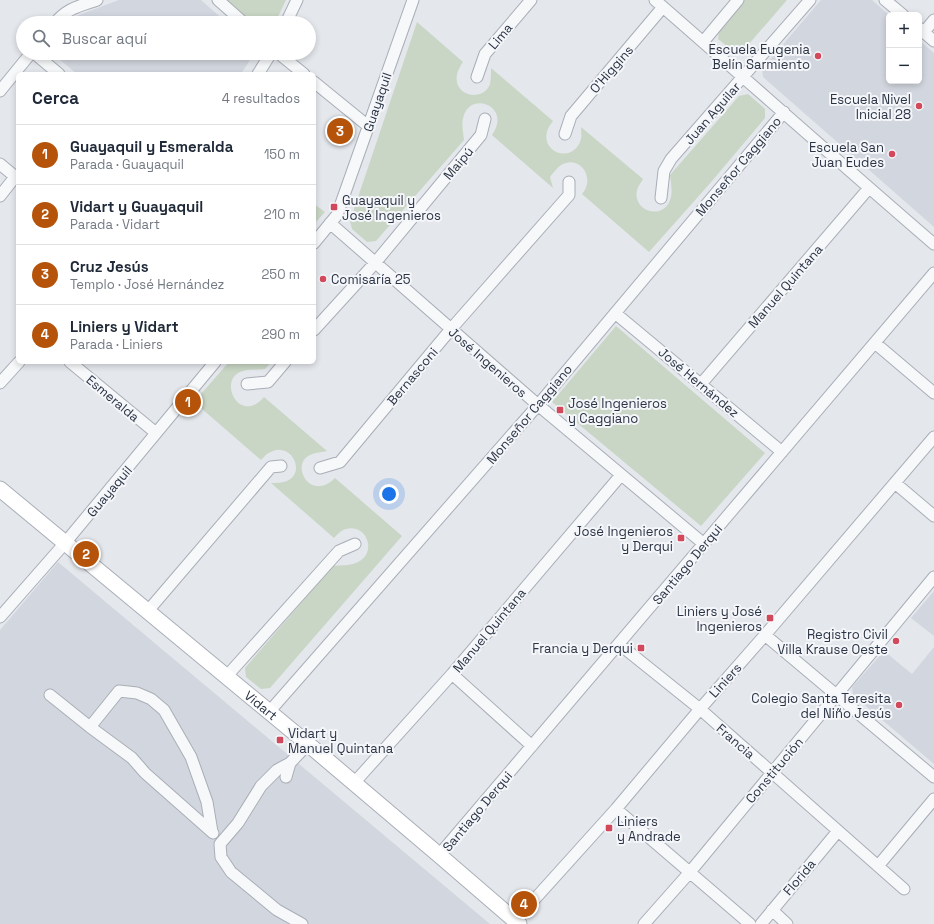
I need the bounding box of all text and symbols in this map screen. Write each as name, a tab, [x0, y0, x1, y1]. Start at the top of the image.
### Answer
map controls	[886, 12, 922, 84]
button: +	[886, 12, 922, 48]
search box	[16, 16, 316, 60]
street label: Lima	[485, 19, 517, 53]
icon: search	[30, 27, 52, 49]
text: Buscar aquí	[62, 29, 147, 48]
place label: Escuela Eugenia Belín Sarmiento	[708, 41, 811, 73]
street label: O'Higgins	[586, 42, 637, 97]
button: −	[886, 48, 922, 84]
marker: Escuela Eugenia Belín Sarmiento	[813, 51, 823, 61]
street label: Guayaquil	[359, 70, 396, 134]
street label: Juan Aguilar	[681, 79, 744, 148]
text: Cerca	[32, 87, 79, 109]
text: 4 resultados	[222, 90, 300, 107]
place label: Escuela Nivel Inicial 28	[830, 91, 911, 123]
marker: Escuela Nivel Inicial 28	[914, 101, 924, 111]
street label: Monseñor Caggiano	[692, 113, 785, 220]
pin: 3	[327, 116, 353, 146]
text: Guayaquil y Esmeralda	[70, 137, 233, 156]
place label: Escuela San Juan Eudes	[809, 139, 884, 171]
street label: Maipú	[440, 143, 477, 183]
text: 1	[42, 146, 48, 163]
text: 150 m	[264, 146, 300, 163]
marker: Escuela San Juan Eudes	[887, 149, 897, 159]
text: Parada · Guayaquil	[70, 156, 184, 173]
place label: Guayaquil y José Ingenieros	[342, 192, 441, 224]
text: Vidart y Guayaquil	[70, 197, 203, 216]
marker: Guayaquil y José Ingenieros	[329, 202, 339, 212]
text: 2	[41, 206, 49, 223]
text: 210 m	[264, 206, 300, 223]
text: Parada · Vidart	[70, 216, 160, 233]
street label: Manuel Quintana	[744, 241, 827, 332]
text: Cruz Jesús	[70, 257, 149, 276]
text: 3	[41, 266, 49, 283]
text: 250 m	[262, 266, 300, 283]
place label: Comisaría 25	[331, 271, 411, 288]
marker: Comisaría 25	[318, 274, 328, 284]
text: Templo · José Hernández	[70, 276, 224, 293]
text: Liniers y Vidart	[70, 317, 179, 336]
street label: José Ingenieros	[445, 324, 531, 401]
text: 4	[41, 326, 49, 343]
text: 290 m	[261, 326, 300, 343]
text: Parada · Liniers	[70, 336, 163, 353]
street label: Bernasconi	[383, 344, 442, 409]
street label: José Hernández	[655, 344, 743, 421]
street label: Monseñor Caggiano	[483, 361, 576, 468]
street label: Esmeralda	[83, 371, 143, 426]
pin: 1	[175, 387, 201, 417]
place label: José Ingenieros y Caggiano	[568, 395, 667, 427]
marker: José Ingenieros y Caggiano	[555, 405, 565, 415]
street label: Guayaquil	[83, 462, 136, 520]
your location	[379, 484, 399, 504]
street label: Santiago Derqui	[649, 521, 726, 608]
place label: José Ingenieros y Derqui	[574, 523, 673, 555]
marker: José Ingenieros y Derqui	[676, 533, 686, 543]
pin: 2	[73, 539, 99, 569]
street label: Manuel Quintana	[449, 584, 530, 676]
place label: Liniers y José Ingenieros	[677, 603, 762, 635]
marker: Liniers y José Ingenieros	[765, 613, 775, 623]
place label: Registro Civil Villa Krause Oeste	[777, 626, 888, 658]
marker: Registro Civil Villa Krause Oeste	[891, 636, 901, 646]
place label: Francia y Derqui	[532, 640, 633, 657]
marker: Francia y Derqui	[636, 643, 646, 653]
street label: Liniers	[705, 659, 745, 701]
street label: Vidart	[241, 687, 281, 724]
place label: Colegio Santa Teresita del Niño Jesús	[751, 690, 892, 722]
marker: Colegio Santa Teresita del Niño Jesús	[894, 700, 904, 710]
street label: Francia	[713, 720, 759, 763]
place label: Vidart y Manuel Quintana	[288, 725, 394, 757]
street label: Constitución	[742, 734, 807, 807]
marker: Vidart y Manuel Quintana	[275, 735, 285, 745]
street label: Santiago Derqui	[439, 768, 516, 855]
place label: Liniers y Andrade	[617, 813, 681, 845]
marker: Liniers y Andrade	[604, 823, 614, 833]
street label: Florida	[779, 855, 820, 899]
pin: 4	[511, 889, 537, 919]

